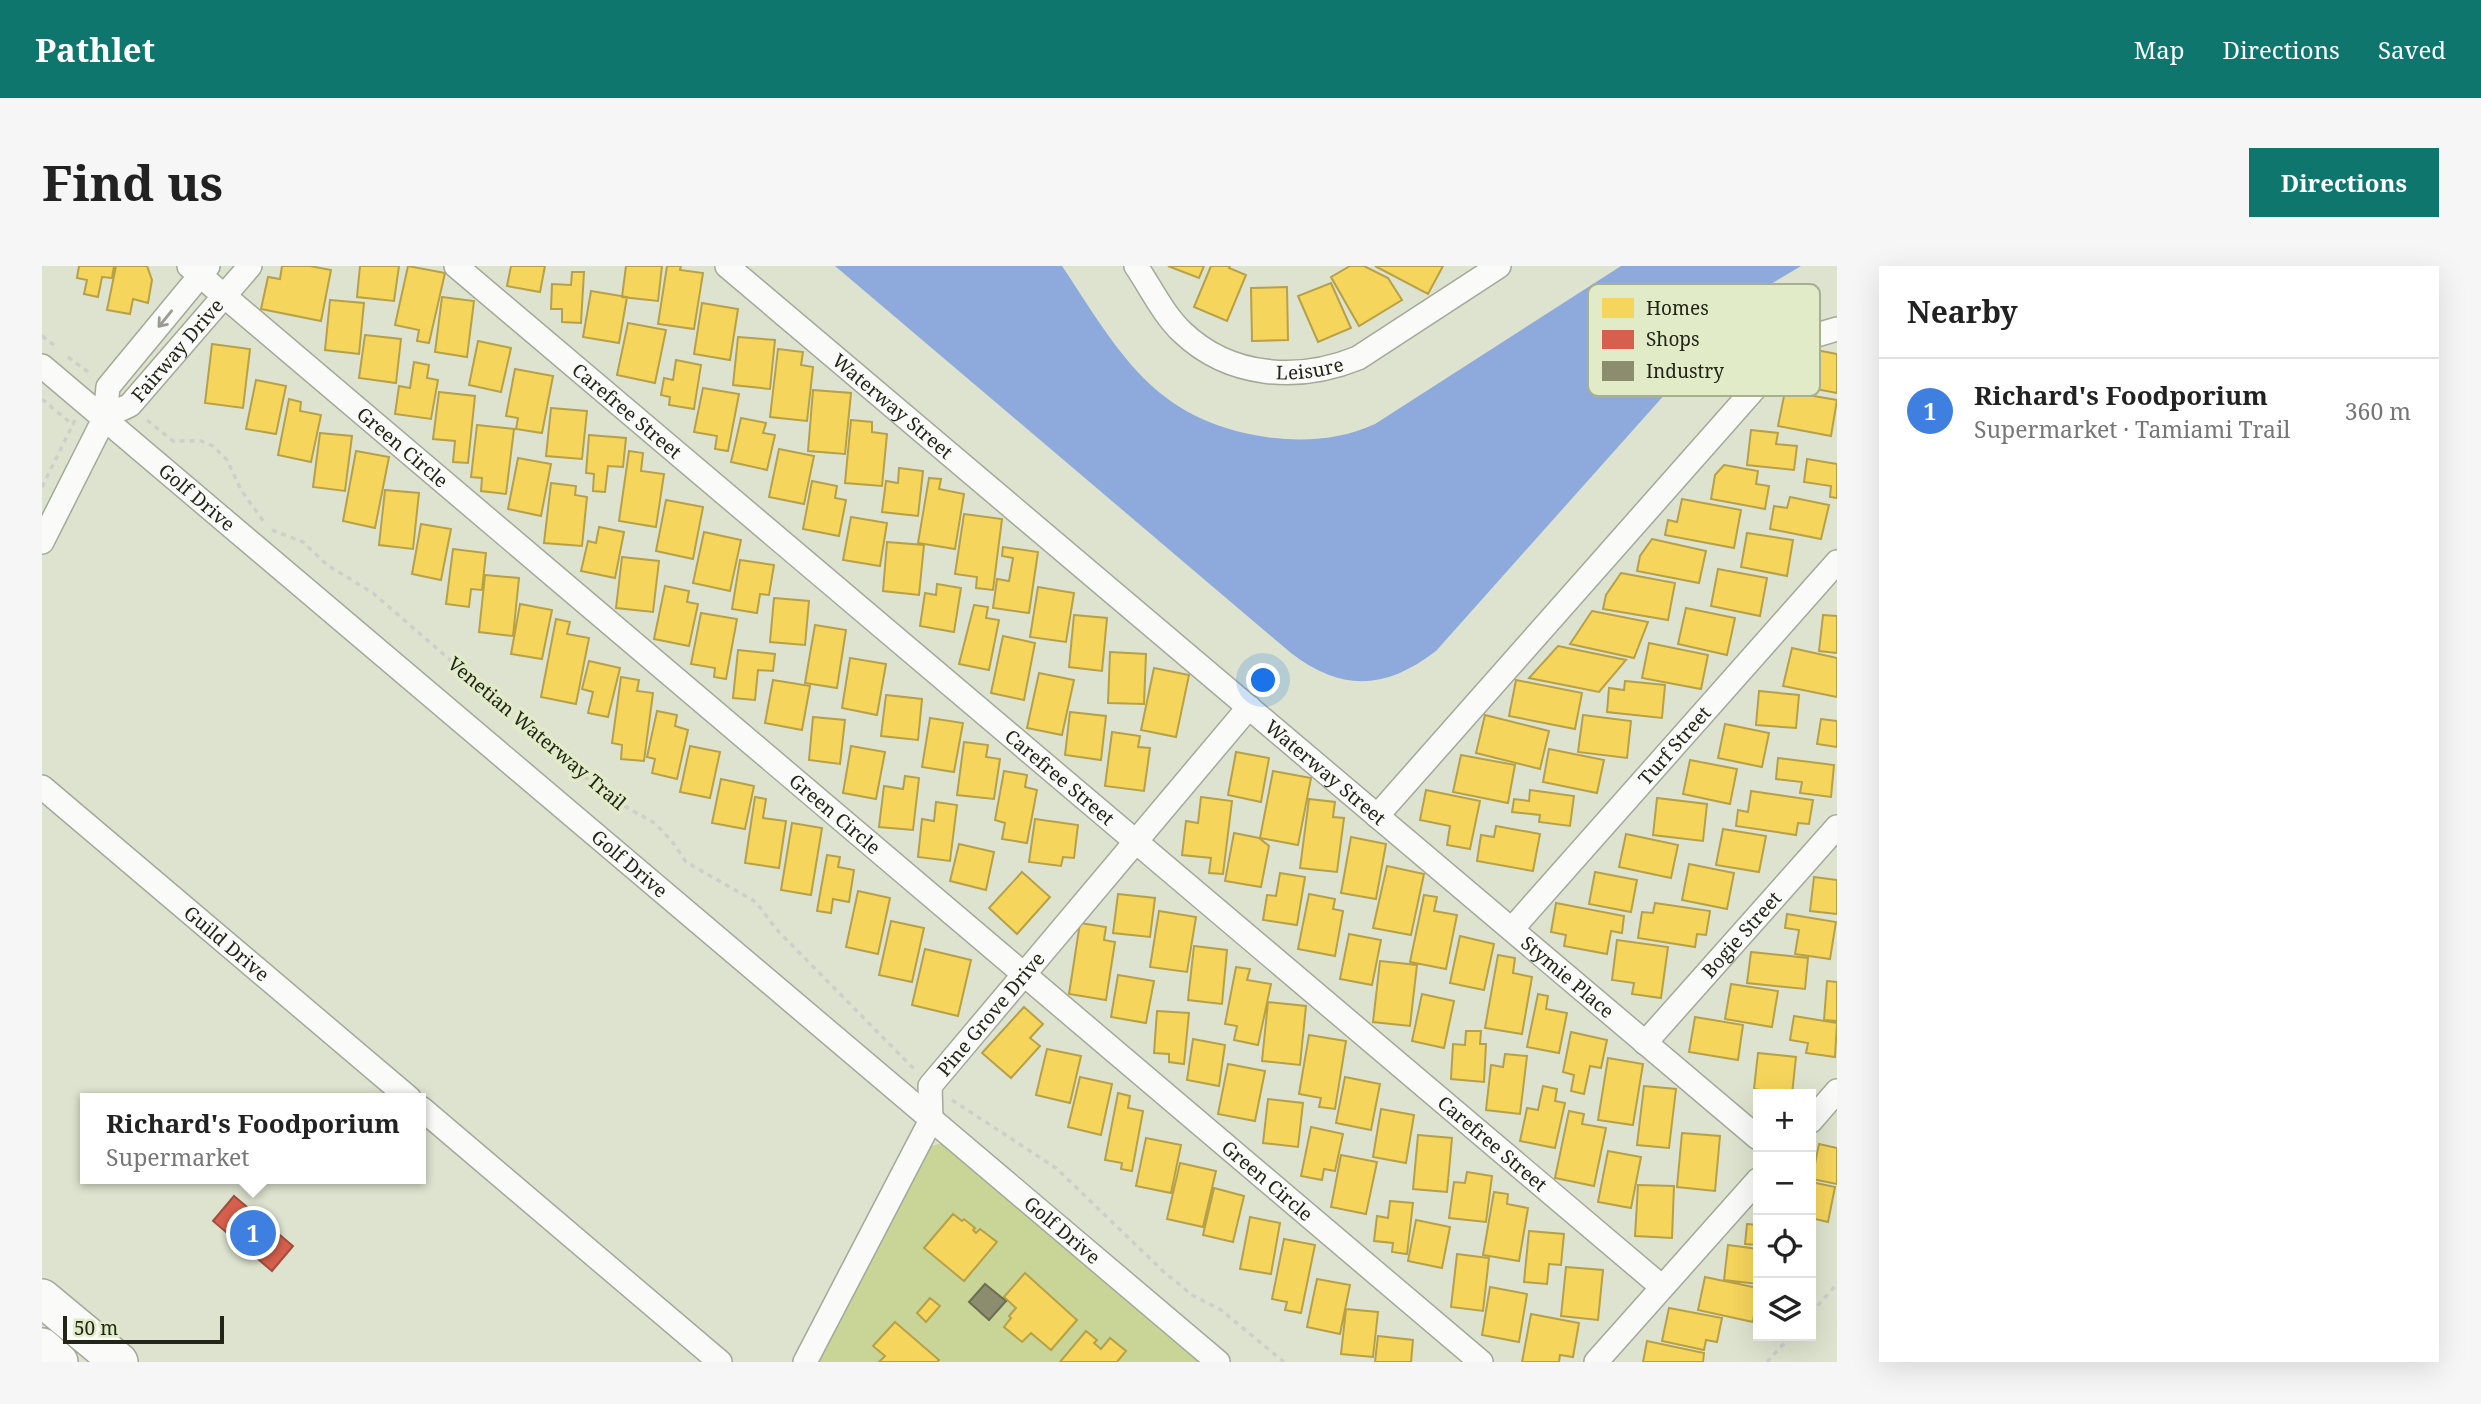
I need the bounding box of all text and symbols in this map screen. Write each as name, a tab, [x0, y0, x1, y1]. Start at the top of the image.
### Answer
text: Pathlet	[35, 27, 155, 72]
text: Map	[2134, 33, 2185, 66]
text: Directions	[2223, 33, 2340, 66]
text: Saved	[2378, 33, 2446, 66]
button: Directions	[2249, 148, 2439, 217]
text: Find us	[42, 149, 223, 215]
legend	[1588, 284, 1820, 396]
text: Nearby	[1907, 291, 2018, 332]
street label: Fairway Drive	[125, 293, 229, 407]
text: Homes	[1646, 295, 1709, 321]
one-way arrow	[157, 309, 172, 327]
text: Shops	[1646, 326, 1700, 352]
street label: Waterway Street	[827, 348, 959, 465]
street label: Leisure	[1276, 351, 1347, 386]
street label: Carefree Street	[567, 357, 687, 465]
text: Industry	[1646, 358, 1724, 384]
text: Richard's Foodporium	[1974, 377, 2268, 413]
text: 1	[1924, 395, 1937, 427]
text: 360 m	[2345, 395, 2411, 427]
street label: Green Circle	[351, 401, 454, 493]
text: Supermarket · Tamiami Trail	[1974, 413, 2290, 445]
street label: Golf Drive	[153, 457, 241, 537]
street label: Venetian Waterway Trail	[442, 651, 632, 815]
your location	[1246, 663, 1280, 697]
street label: Turf Street	[1632, 700, 1717, 791]
street label: Waterway Street	[1260, 714, 1392, 831]
street label: Carefree Street	[999, 723, 1120, 831]
street label: Green Circle	[784, 768, 886, 860]
street label: Golf Drive	[586, 824, 673, 903]
street label: Bogie Street	[1696, 885, 1787, 984]
street label: Guild Drive	[178, 900, 275, 987]
street label: Stymie Place	[1516, 930, 1620, 1024]
street label: Pine Grove Drive	[931, 946, 1050, 1082]
map controls	[1753, 1089, 1816, 1341]
button: +	[1753, 1089, 1816, 1152]
street label: Carefree Street	[1432, 1090, 1553, 1197]
popup	[80, 1093, 426, 1184]
text: Richard's Foodporium	[106, 1105, 400, 1141]
street label: Green Circle	[1216, 1134, 1318, 1227]
text: Supermarket	[106, 1141, 249, 1173]
button: −	[1753, 1152, 1816, 1215]
street label: Golf Drive	[1019, 1190, 1106, 1270]
pin: 1	[230, 1207, 276, 1259]
button: locate	[1753, 1215, 1816, 1278]
button: layers	[1753, 1278, 1816, 1341]
scale bar	[63, 1313, 224, 1345]
text: 50 m	[74, 1315, 118, 1341]

